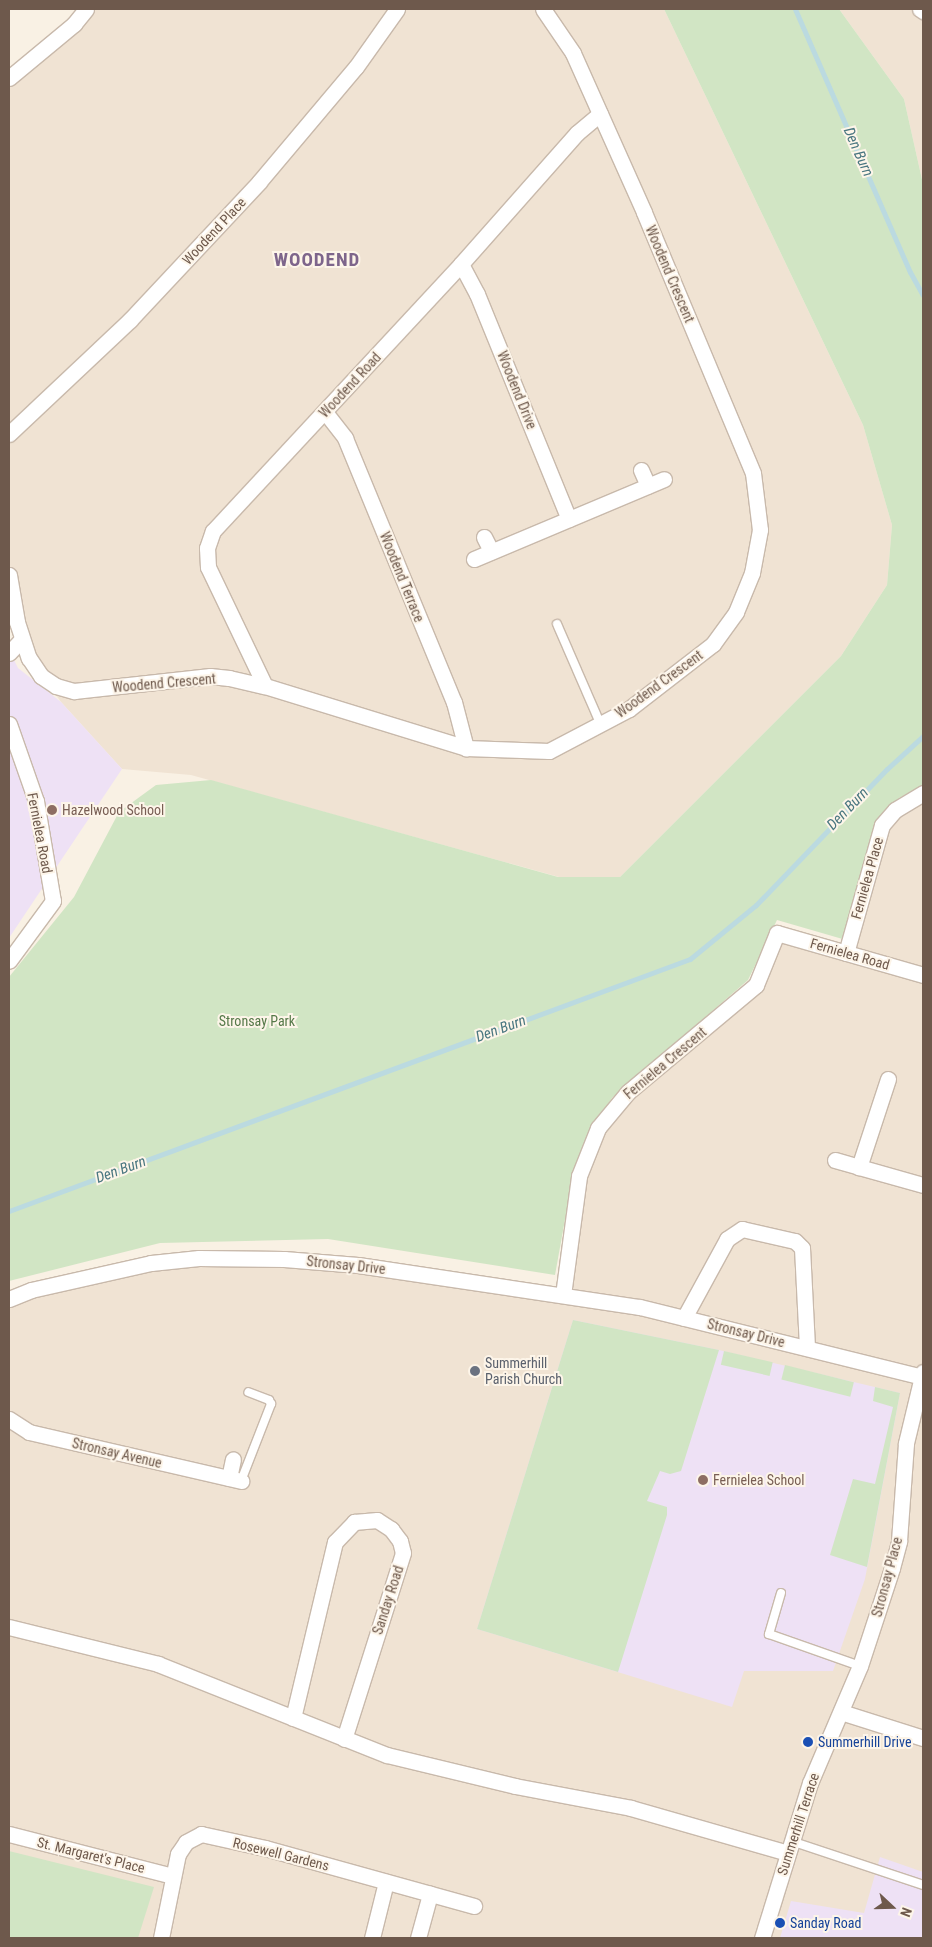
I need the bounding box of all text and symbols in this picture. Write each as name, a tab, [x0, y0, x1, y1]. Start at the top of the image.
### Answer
water label: Den Burn	[839, 125, 877, 179]
street label: Woodend Place	[179, 194, 249, 268]
street label: Woodend Crescent	[642, 223, 698, 325]
district label: WOODEND	[273, 249, 361, 271]
street label: Woodend Drive	[494, 348, 540, 432]
street label: Woodend Road	[316, 349, 384, 421]
street label: Woodend Terrace	[376, 529, 428, 625]
street label: Woodend Crescent	[612, 647, 706, 721]
street label: Woodend Crescent	[112, 670, 216, 696]
water label: Den Burn	[823, 784, 873, 834]
street label: Fernielea Road	[24, 791, 56, 875]
place label: Hazelwood School	[62, 802, 164, 818]
marker: Hazelwood School	[46, 804, 58, 816]
street label: Fernielea Place	[847, 835, 887, 921]
street label: Fernielea Road	[808, 935, 892, 973]
water label: Den Burn	[473, 1012, 529, 1046]
park label: Stronsay Park	[219, 1013, 295, 1029]
street label: Fernielea Crescent	[620, 1024, 710, 1102]
water label: Den Burn	[93, 1153, 149, 1187]
street label: Stronsay Drive	[306, 1253, 386, 1277]
street label: Stronsay Drive	[705, 1315, 787, 1351]
place label: Summerhill Parish Church	[485, 1355, 562, 1388]
marker: Summerhill Parish Church	[469, 1365, 481, 1377]
street label: Stronsay Avenue	[70, 1435, 164, 1471]
place label: Fernielea School	[713, 1472, 804, 1488]
marker: Fernielea School	[697, 1474, 709, 1486]
street label: Stronsay Place	[868, 1535, 906, 1619]
street label: Sanday Road	[369, 1563, 407, 1637]
place label: Summerhill Drive	[818, 1734, 911, 1750]
marker: Summerhill Drive	[802, 1736, 814, 1748]
street label: Summerhill Terrace	[774, 1771, 822, 1877]
street label: St. Margaret's Place	[35, 1833, 147, 1877]
street label: Rosewell Gardens	[231, 1834, 331, 1874]
north arrow	[867, 1882, 917, 1932]
text: N	[897, 1905, 915, 1919]
place label: Sanday Road	[790, 1915, 861, 1931]
marker: Sanday Road	[774, 1917, 786, 1929]

